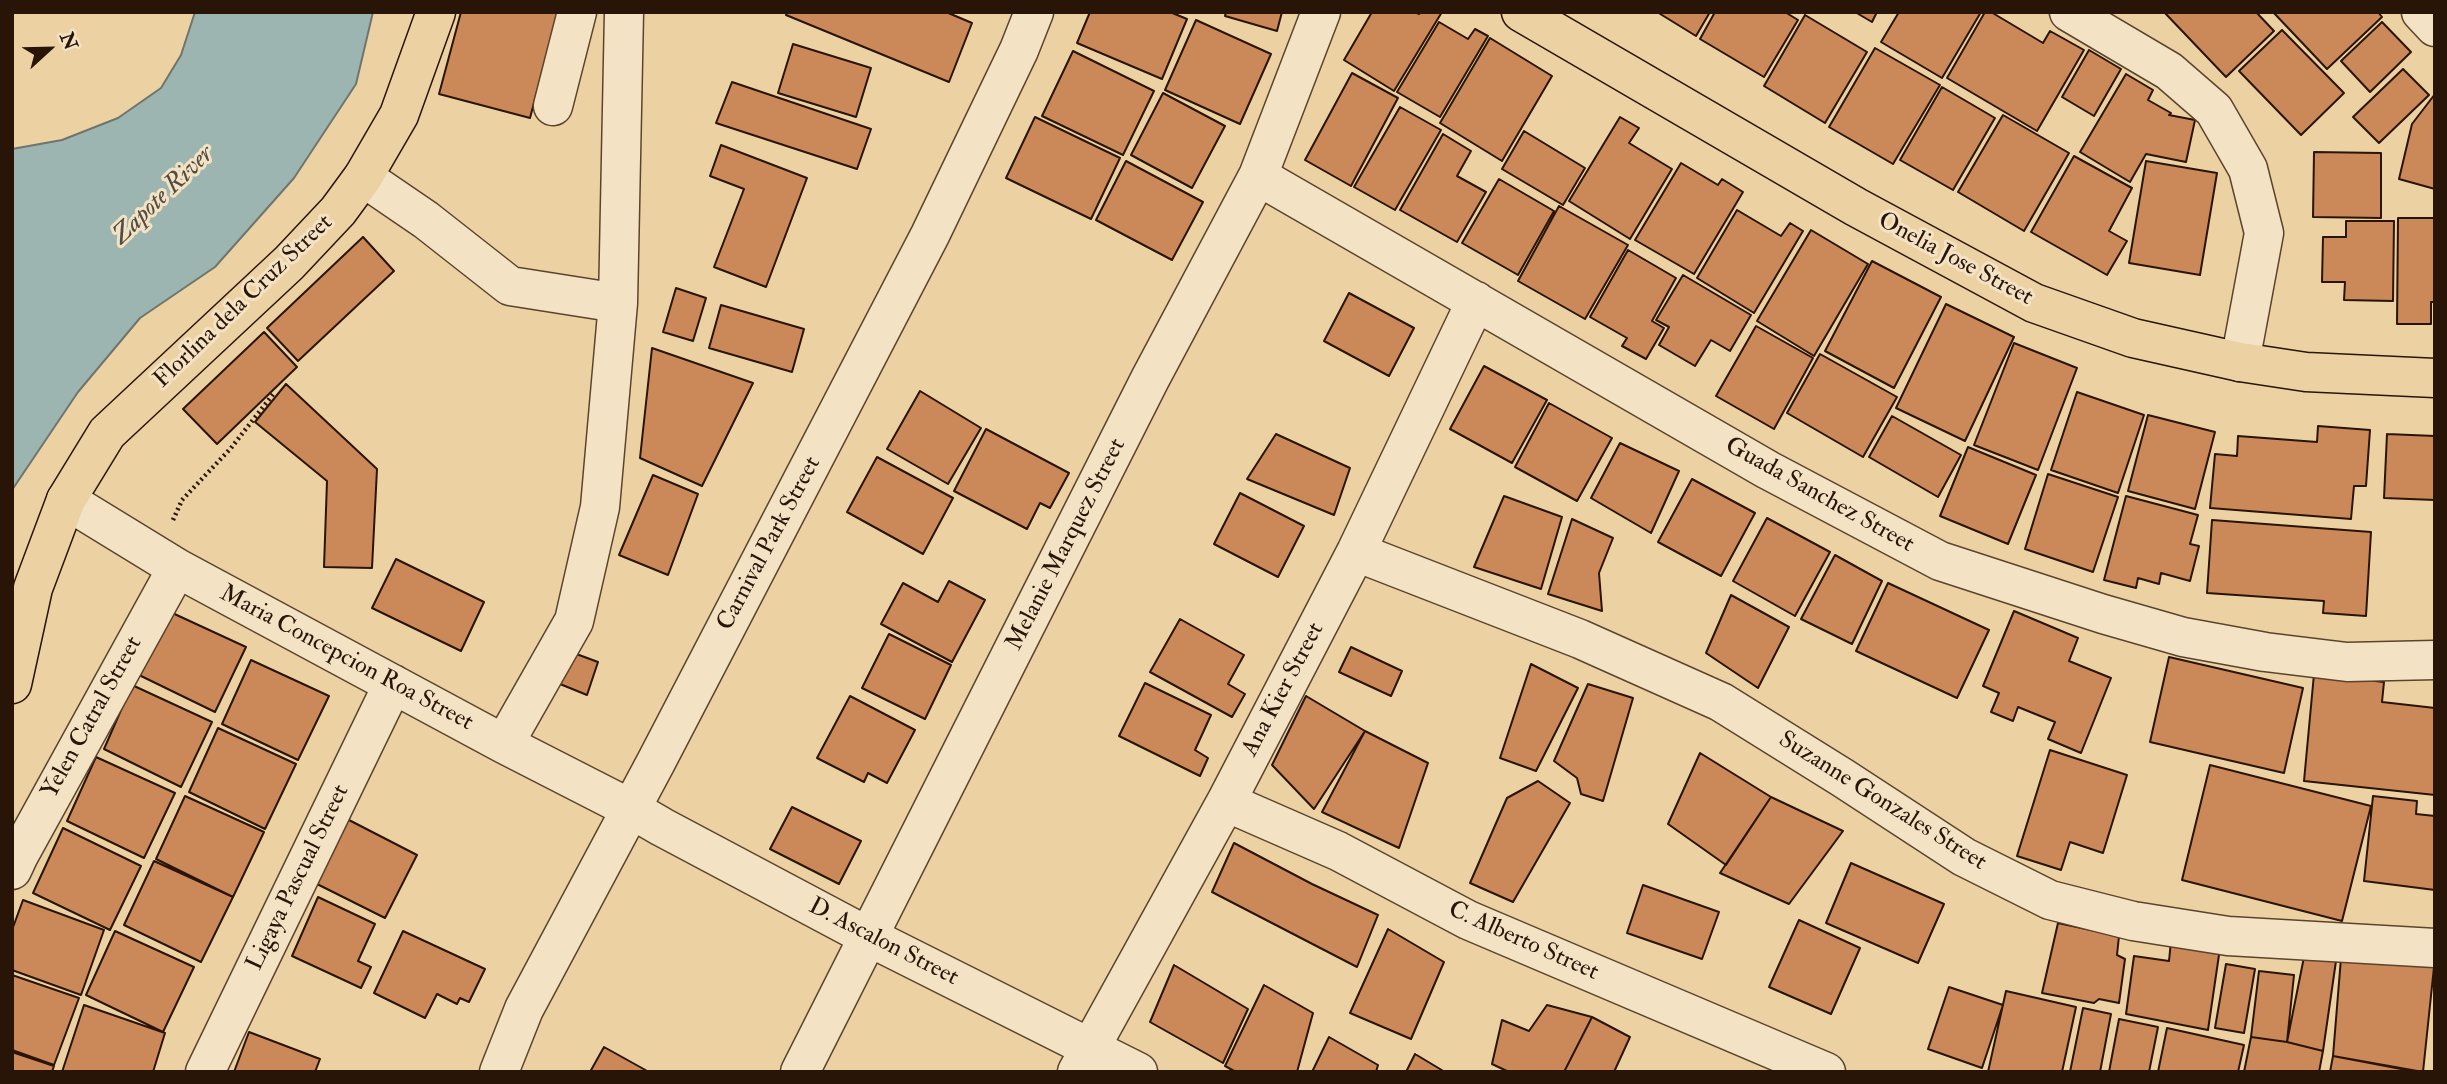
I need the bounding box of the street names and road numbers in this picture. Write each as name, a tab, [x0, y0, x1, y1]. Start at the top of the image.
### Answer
street label: Onelia Jose Street	[1873, 207, 2037, 313]
street label: Florlina dela Cruz Street	[149, 209, 339, 395]
street label: Guada Sanchez Street	[1720, 432, 1918, 560]
street label: Melanie Marquez Street	[1001, 434, 1133, 656]
street label: Carnival Park Street	[712, 452, 828, 636]
street label: Maria Concepcion Roa Street	[214, 580, 478, 738]
street label: Ana Kier Street	[1237, 618, 1331, 762]
street label: Yelen Catral Street	[37, 632, 149, 804]
street label: Suzanne Gonzales Street	[1773, 726, 1991, 878]
street label: Ligaya Pascual Street	[242, 780, 356, 976]
street label: D. Ascalon Street	[803, 893, 963, 993]
street label: C. Alberto Street	[1443, 896, 1603, 988]

